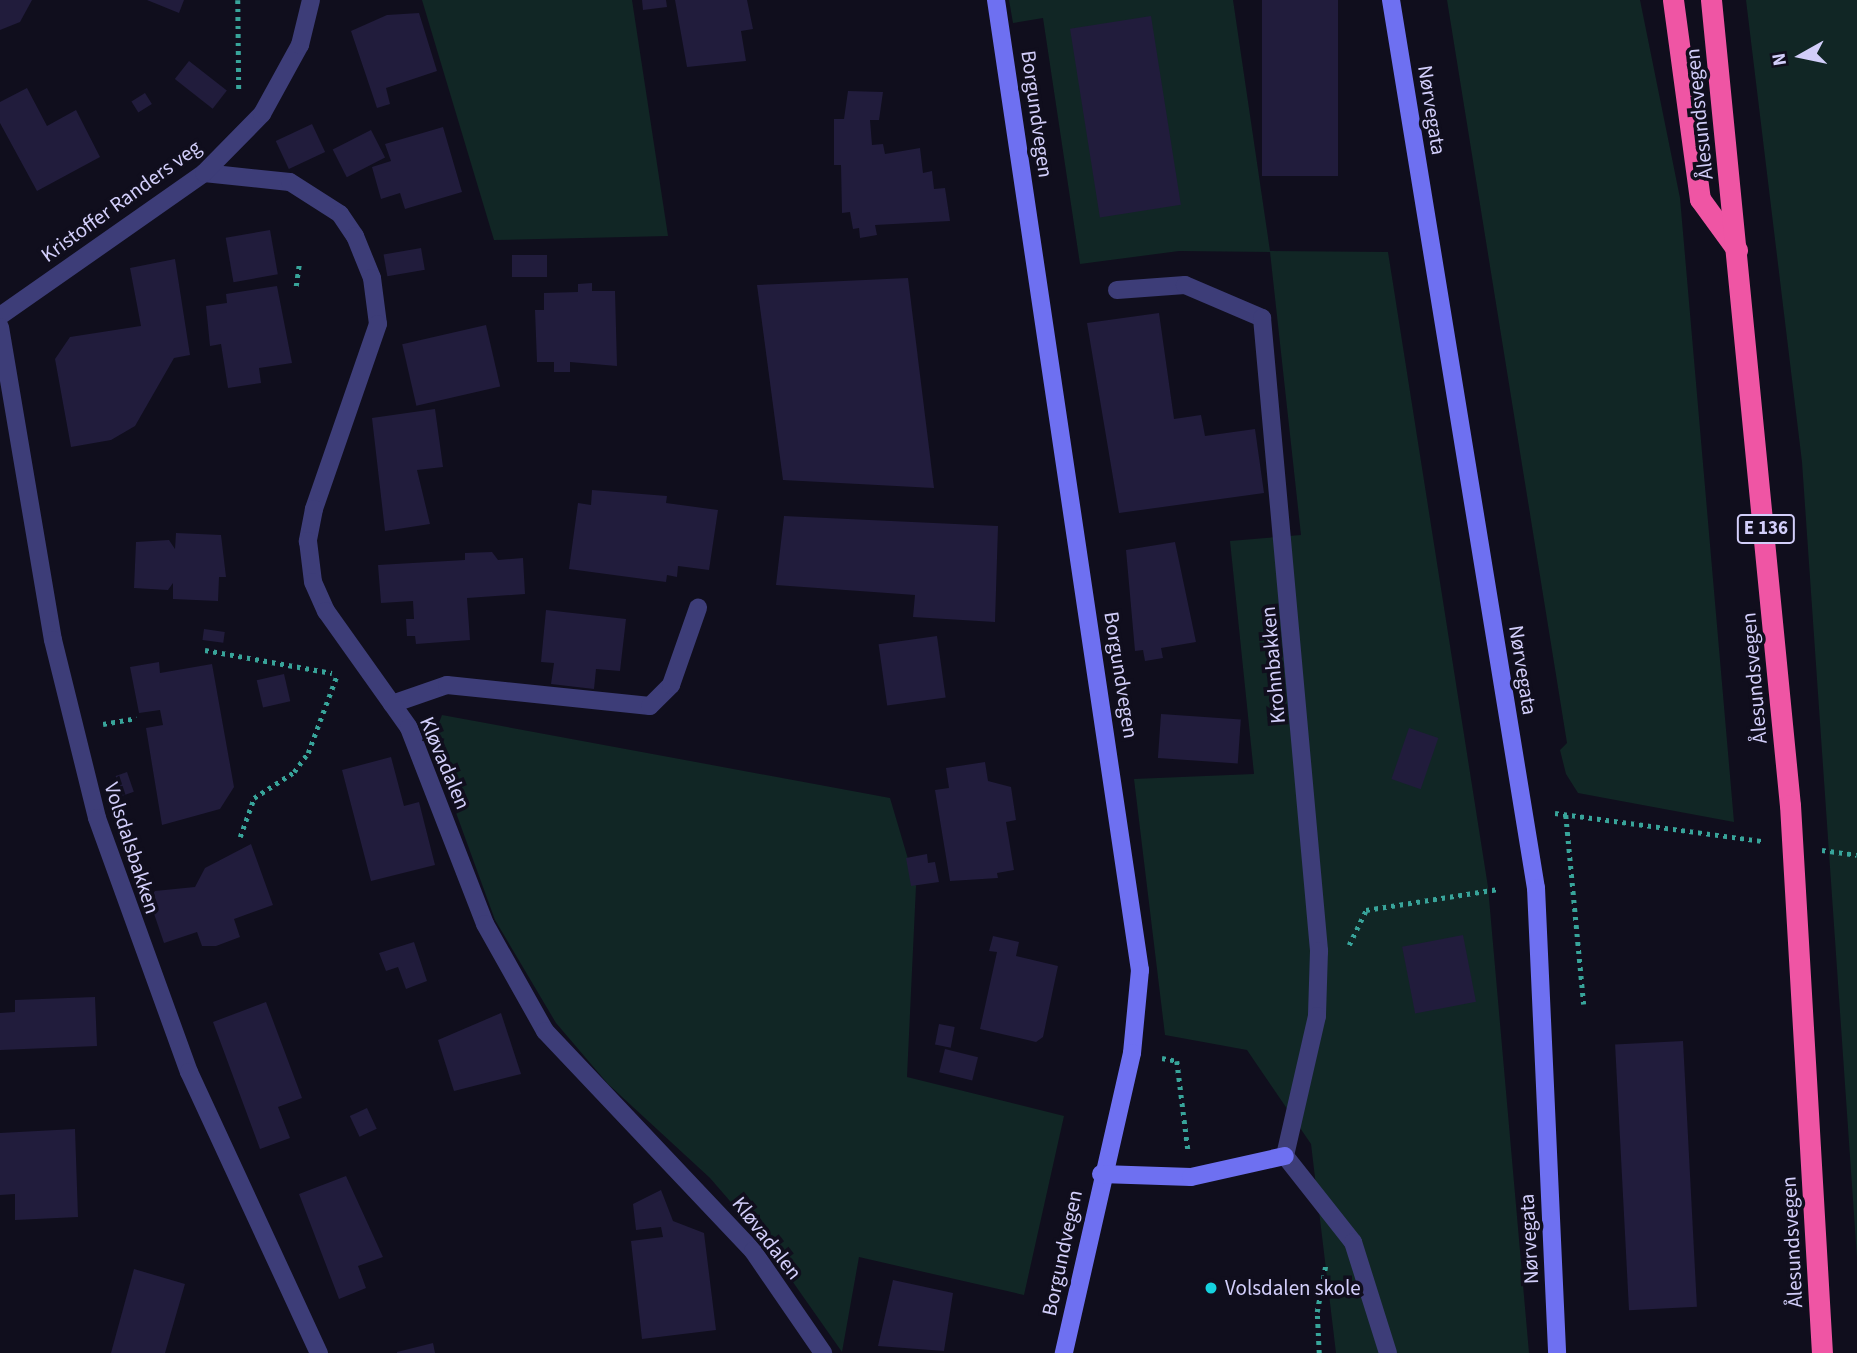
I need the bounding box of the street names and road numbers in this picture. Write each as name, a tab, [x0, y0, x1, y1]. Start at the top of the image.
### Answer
street label: Ålesundsvegen	[1680, 47, 1718, 181]
street label: Borgundvegen	[1016, 49, 1058, 179]
street label: Nørvegata	[1412, 63, 1452, 157]
street label: Kristoffer Randers veg	[36, 134, 206, 268]
road number: E 136	[1736, 514, 1796, 544]
street label: Krohnbakken	[1255, 605, 1291, 725]
street label: Borgundvegen	[1099, 610, 1143, 740]
street label: Ålesundsvegen	[1736, 611, 1772, 745]
street label: Nørvegata	[1503, 623, 1543, 717]
street label: Kløvadalen	[414, 713, 476, 813]
street label: Volsdalsbakken	[99, 779, 165, 917]
street label: Ålesundsvegen	[1776, 1176, 1808, 1308]
street label: Borgundvegen	[1036, 1188, 1088, 1318]
street label: Kløvadalen	[727, 1192, 807, 1284]
street label: Nørvegata	[1514, 1193, 1544, 1285]

